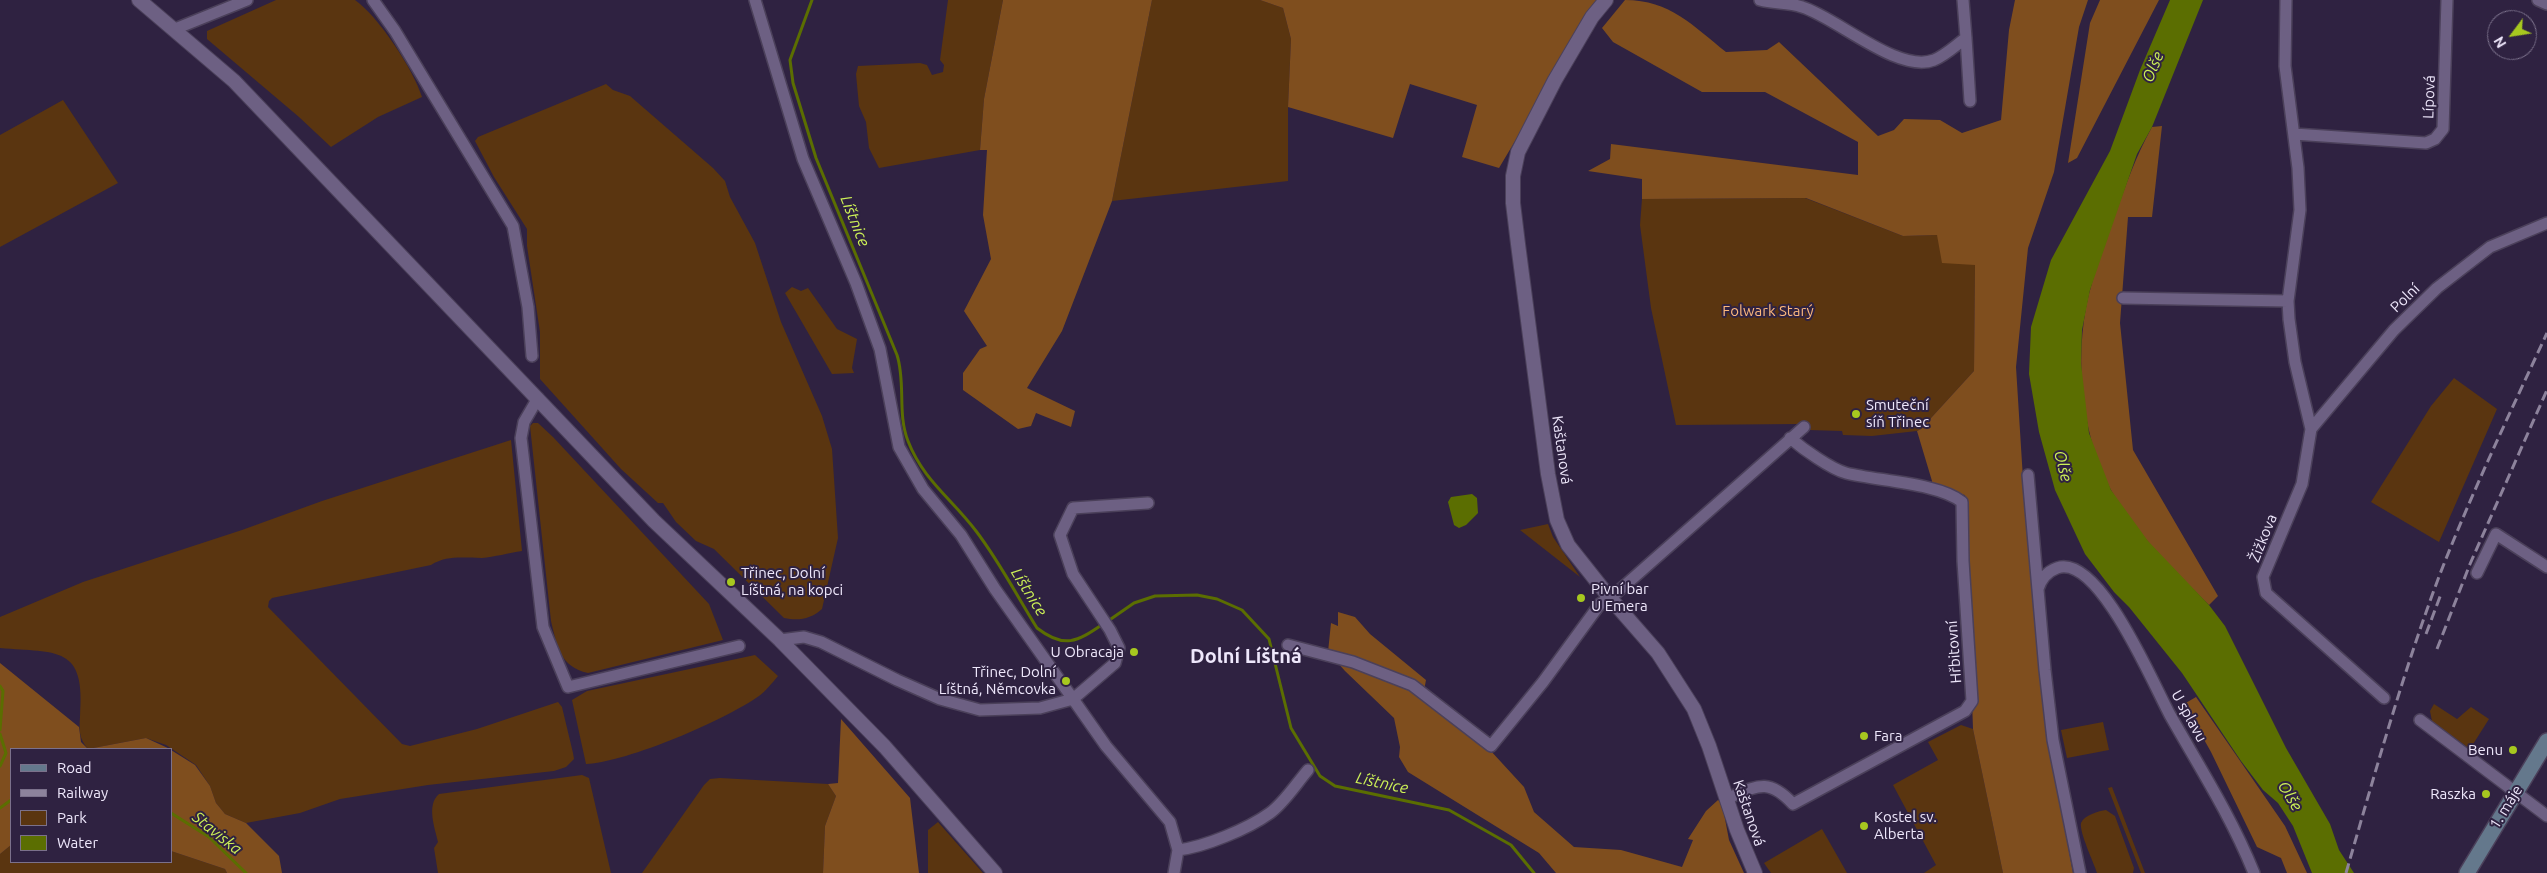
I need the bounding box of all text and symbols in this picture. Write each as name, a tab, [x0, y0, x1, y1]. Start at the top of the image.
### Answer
north arrow	[2487, 10, 2537, 60]
text: N	[2490, 34, 2510, 51]
water label: Olše	[2138, 49, 2168, 85]
street label: Lípová	[2419, 75, 2439, 119]
water label: Líštnice	[836, 193, 874, 249]
street label: Polní	[2387, 280, 2423, 316]
park label: Folwark Starý	[1722, 302, 1814, 320]
place label: Smuteční síň Třinec	[1866, 396, 1929, 431]
marker: Smuteční síň Třinec	[1850, 408, 1862, 420]
street label: Kaštanová	[1548, 414, 1576, 486]
water label: Olše	[2050, 448, 2076, 484]
street label: Žižkova	[2245, 511, 2281, 565]
place label: Třinec, Dolní Líštná, na kopci	[741, 564, 843, 599]
water label: Líštnice	[1007, 564, 1051, 620]
marker: Třinec, Dolní Líštná, na kopci	[725, 576, 737, 588]
place label: Pivní bar U Emera	[1591, 580, 1649, 615]
marker: Pivní bar U Emera	[1575, 592, 1587, 604]
street label: Hřbitovní	[1943, 620, 1965, 684]
place label: U Obracaja	[1051, 643, 1124, 661]
district label: Dolní Líštná	[1190, 644, 1302, 668]
marker: U Obracaja	[1128, 646, 1140, 658]
place label: Třinec, Dolní Líštná, Němcovka	[939, 663, 1056, 698]
marker: Třinec, Dolní Líštná, Němcovka	[1060, 675, 1072, 687]
street label: U splavu	[2167, 687, 2211, 745]
place label: Fara	[1874, 727, 1902, 745]
marker: Fara	[1858, 730, 1870, 742]
place label: Benu	[2468, 741, 2503, 759]
marker: Benu	[2507, 744, 2519, 756]
legend	[10, 748, 172, 863]
text: Road	[57, 759, 92, 776]
water label: Líštnice	[1354, 768, 1410, 798]
street label: Kaštanová	[1729, 777, 1769, 849]
water label: Olše	[2274, 778, 2306, 814]
street label: 1. máje	[2486, 782, 2526, 832]
text: Railway	[57, 784, 108, 801]
place label: Raszka	[2430, 785, 2476, 803]
marker: Raszka	[2480, 788, 2492, 800]
water label: Staviska	[189, 807, 245, 859]
place label: Kostel sv. Alberta	[1874, 808, 1937, 843]
text: Park	[57, 809, 87, 826]
marker: Kostel sv. Alberta	[1858, 820, 1870, 832]
text: Water	[57, 834, 98, 851]

